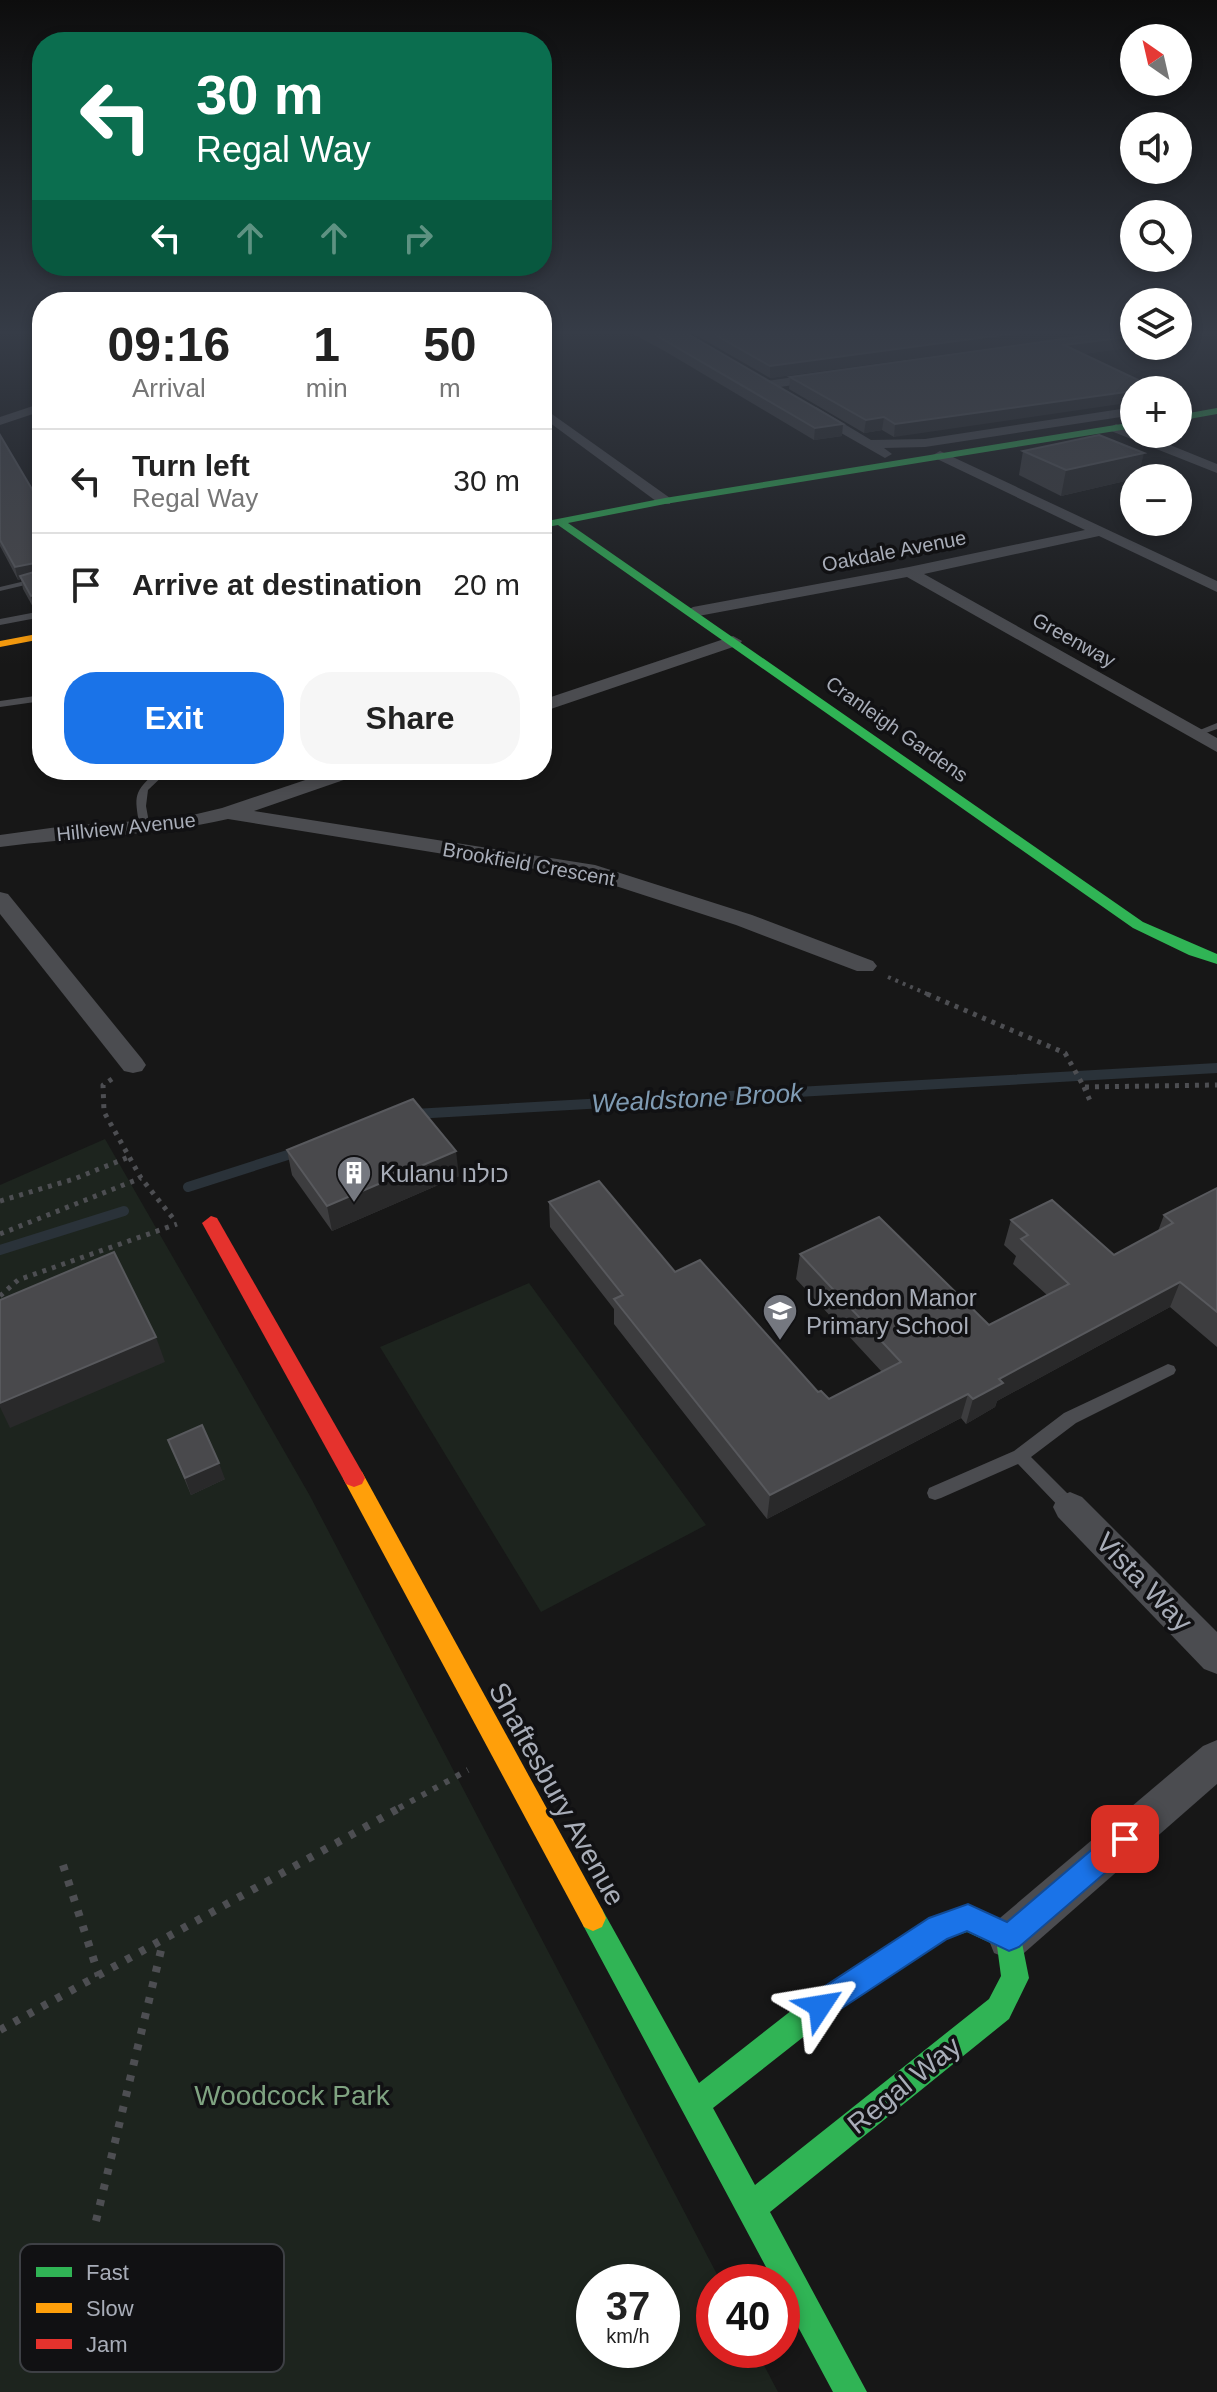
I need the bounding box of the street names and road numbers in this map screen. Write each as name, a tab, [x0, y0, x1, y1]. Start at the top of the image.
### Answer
street label: Oakdale Avenue	[820, 526, 968, 576]
street label: Greenway	[1029, 608, 1119, 672]
street label: Cranleigh Gardens	[822, 672, 972, 786]
street label: Hillview Avenue	[55, 809, 197, 845]
street label: Brookfield Crescent	[441, 838, 617, 890]
street label: Vista Way	[1090, 1526, 1198, 1638]
street label: Shaftesbury Avenue	[483, 1677, 631, 1911]
street label: Regal Way	[841, 2030, 967, 2140]

